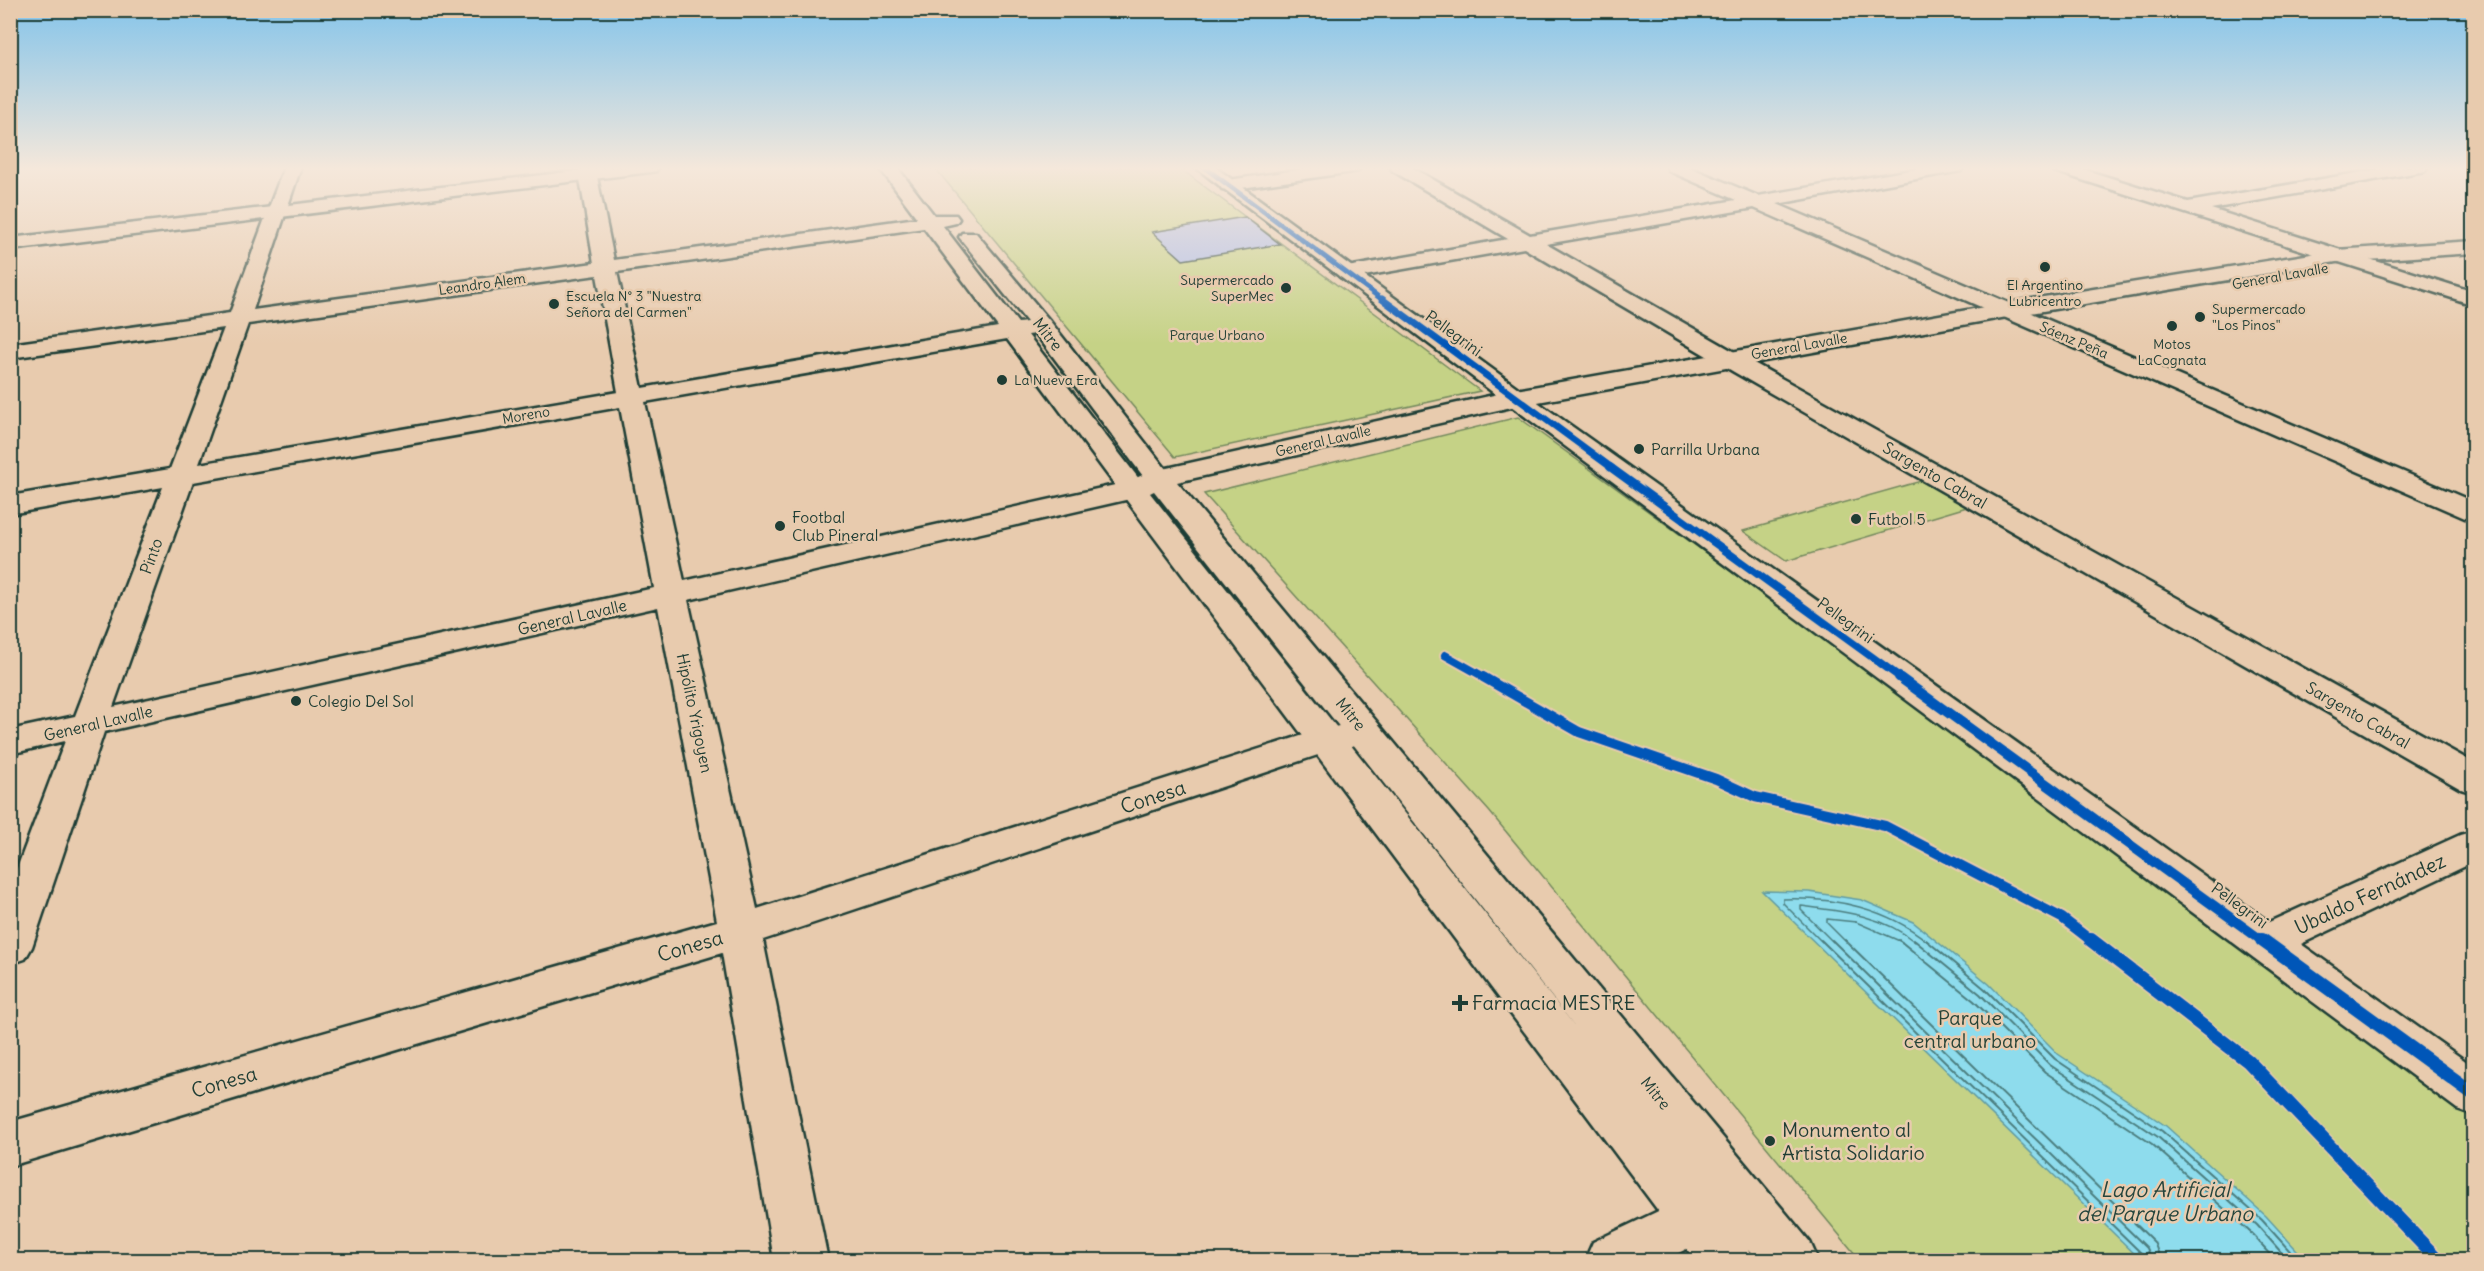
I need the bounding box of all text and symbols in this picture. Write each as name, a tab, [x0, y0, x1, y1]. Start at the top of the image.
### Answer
street label: General Lavalle	[2230, 259, 2330, 293]
marker: El Argentino Lubricentro	[2038, 260, 2052, 274]
street label: Leandro Alem	[437, 269, 527, 299]
place label: Supermercado SuperMec	[1180, 271, 1274, 305]
place label: El Argentino Lubricentro	[2007, 276, 2083, 310]
marker: Supermercado SuperMec	[1279, 281, 1293, 295]
place label: Escuela N° 3 "Nuestra Señora del Carmen"	[566, 287, 701, 321]
marker: Escuela N° 3 "Nuestra Señora del Carmen"	[547, 297, 561, 311]
place label: Supermercado "Los Pinos"	[2212, 300, 2306, 334]
street label: Pellegrini	[1422, 306, 1486, 360]
marker: Supermercado "Los Pinos"	[2193, 310, 2207, 324]
street label: Mitre	[1029, 313, 1067, 355]
street label: Sáenz Peña	[2037, 317, 2111, 363]
marker: Motos LaCognata	[2165, 319, 2179, 333]
park label: Parque Urbano	[1169, 326, 1265, 344]
street label: General Lavalle	[1749, 329, 1849, 363]
place label: Motos LaCognata	[2138, 335, 2206, 369]
place label: La Nueva Era	[1014, 371, 1098, 389]
marker: La Nueva Era	[995, 373, 1009, 387]
street label: Moreno	[501, 402, 551, 428]
street label: General Lavalle	[1274, 421, 1372, 461]
street label: Sargento Cabral	[1879, 437, 1991, 513]
place label: Parrilla Urbana	[1651, 439, 1760, 459]
marker: Parrilla Urbana	[1632, 442, 1646, 456]
place label: Footbal Club Pineral	[792, 507, 878, 545]
place label: Futbol 5	[1868, 509, 1926, 529]
marker: Futbol 5	[1849, 512, 1863, 526]
marker: Footbal Club Pineral	[773, 519, 787, 533]
street label: Pinto	[135, 535, 167, 577]
street label: Pellegrini	[1814, 593, 1878, 647]
street label: General Lavalle	[516, 595, 628, 639]
street label: Hipólito Yrigoyen	[673, 651, 717, 775]
street label: Sargento Cabral	[2302, 677, 2414, 753]
place label: Colegio Del Sol	[308, 691, 414, 711]
street label: Mitre	[1332, 693, 1370, 735]
marker: Colegio Del Sol	[289, 694, 303, 708]
street label: General Lavalle	[42, 701, 154, 745]
street label: Conesa	[1117, 774, 1189, 819]
street label: Ubaldo Fernández	[2290, 848, 2449, 940]
street label: Pellegrini	[2208, 878, 2272, 932]
street label: Conesa	[654, 924, 726, 967]
place label: Farmacia MESTRE	[1472, 990, 1636, 1015]
marker: Farmacia MESTRE	[1453, 996, 1467, 1010]
park label: Parque central urbano	[1904, 1005, 2036, 1053]
street label: Conesa	[188, 1060, 260, 1103]
street label: Mitre	[1637, 1072, 1675, 1114]
place label: Monumento al Artista Solidario	[1782, 1117, 1925, 1165]
marker: Monumento al Artista Solidario	[1763, 1134, 1777, 1148]
water label: Lago Artificial del Parque Urbano	[2077, 1176, 2254, 1227]

